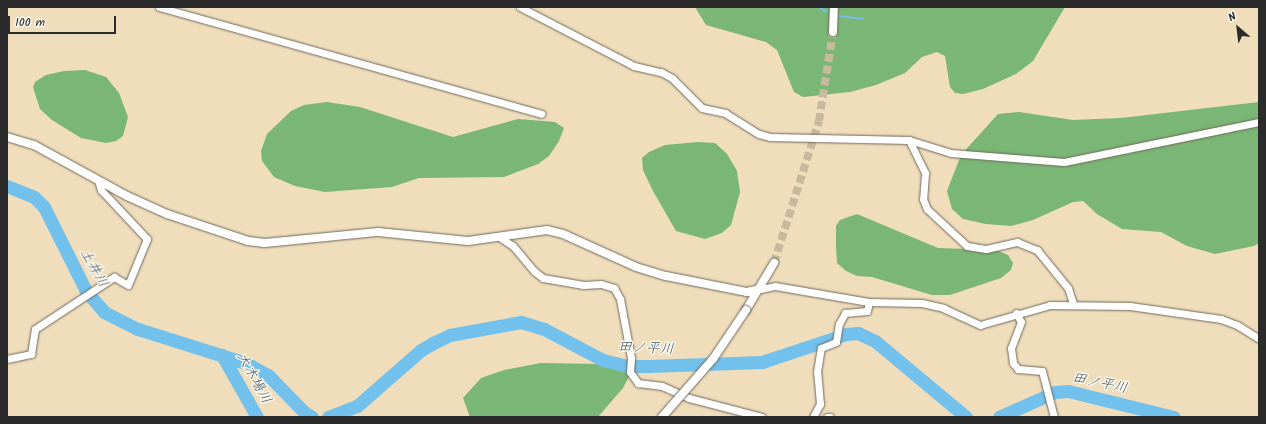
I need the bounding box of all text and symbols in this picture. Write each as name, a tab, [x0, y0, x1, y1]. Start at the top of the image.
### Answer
scale bar	[10, 8, 118, 34]
north arrow	[1218, 8, 1258, 48]
text: N	[1225, 8, 1240, 27]
text: 100 m	[15, 13, 45, 32]
water label: 土井川	[76, 246, 112, 290]
water label: 田ノ平川	[618, 338, 674, 358]
water label: 大木場川	[233, 349, 275, 407]
water label: 田ノ平川	[1071, 369, 1129, 397]

